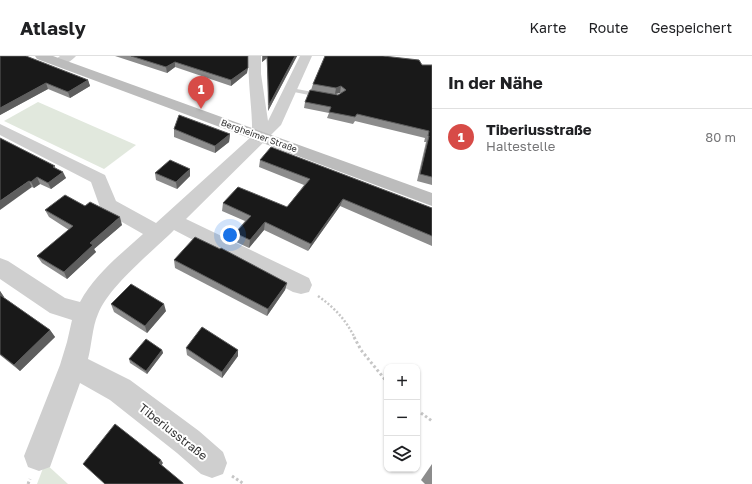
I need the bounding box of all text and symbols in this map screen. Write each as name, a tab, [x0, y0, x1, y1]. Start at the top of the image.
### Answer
text: Atlasly	[20, 16, 86, 39]
text: Karte	[530, 19, 566, 36]
text: Route	[588, 19, 628, 36]
text: Gespeichert	[650, 19, 732, 36]
text: In der Nähe	[448, 72, 543, 93]
pin: 1	[188, 76, 214, 109]
street label: Bergheimer Straße	[219, 117, 299, 154]
text: Tiberiusstraße	[486, 120, 592, 138]
text: 1	[458, 129, 464, 145]
text: 80 m	[705, 129, 736, 145]
text: Haltestelle	[486, 138, 555, 154]
your location	[220, 225, 240, 245]
map controls	[384, 364, 420, 472]
button: +	[384, 364, 420, 400]
street label: Tiberiusstraße	[136, 400, 211, 463]
button: −	[384, 400, 420, 436]
button: layers	[384, 436, 420, 472]

